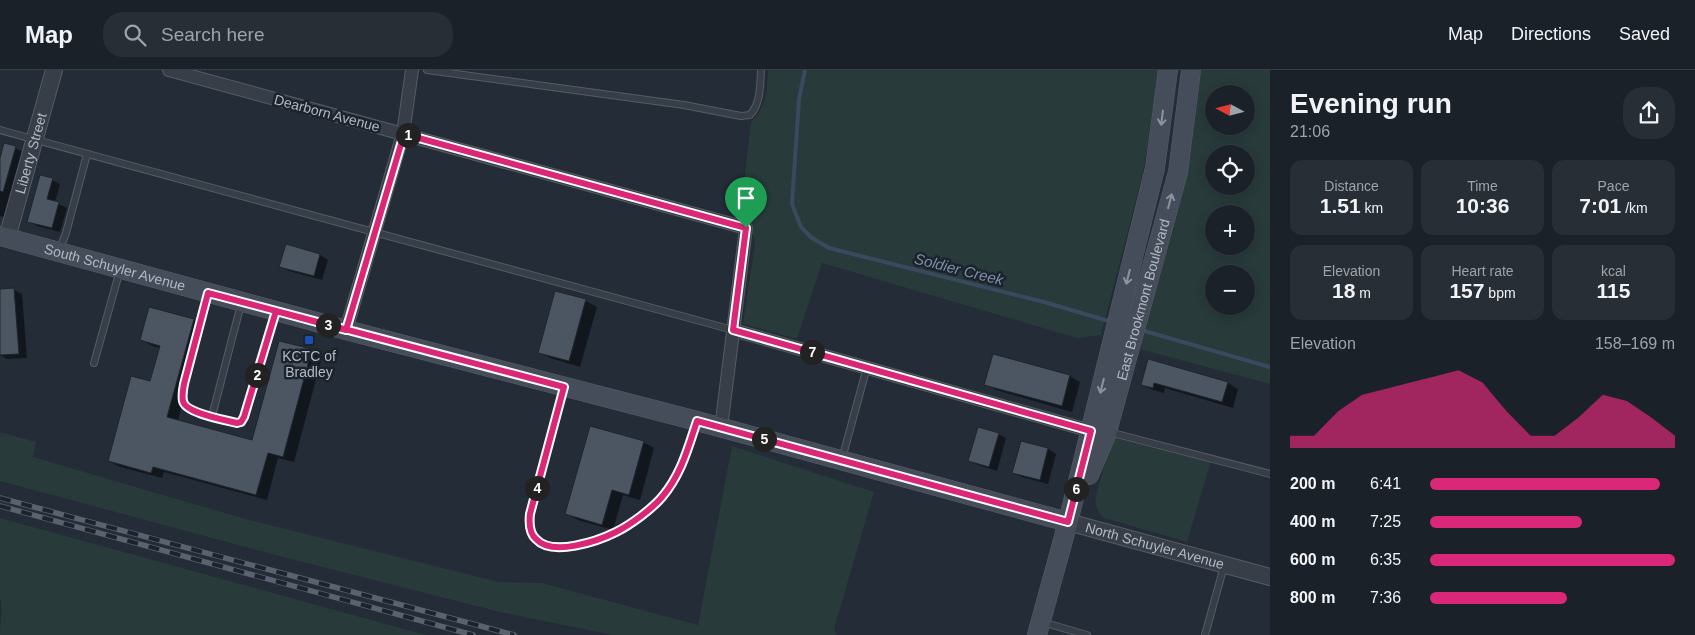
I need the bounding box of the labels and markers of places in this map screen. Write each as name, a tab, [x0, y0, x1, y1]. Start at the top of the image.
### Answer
pin: 1	[396, 122, 420, 148]
pin	[725, 177, 767, 228]
pin: 3	[316, 312, 340, 338]
marker: KCTC of Bradley	[303, 334, 315, 346]
pin: 7	[800, 340, 824, 364]
place label: KCTC of Bradley	[282, 348, 336, 380]
pin: 2	[244, 362, 270, 388]
pin: 5	[752, 426, 776, 452]
pin: 4	[524, 476, 550, 500]
pin: 6	[1064, 476, 1088, 502]

